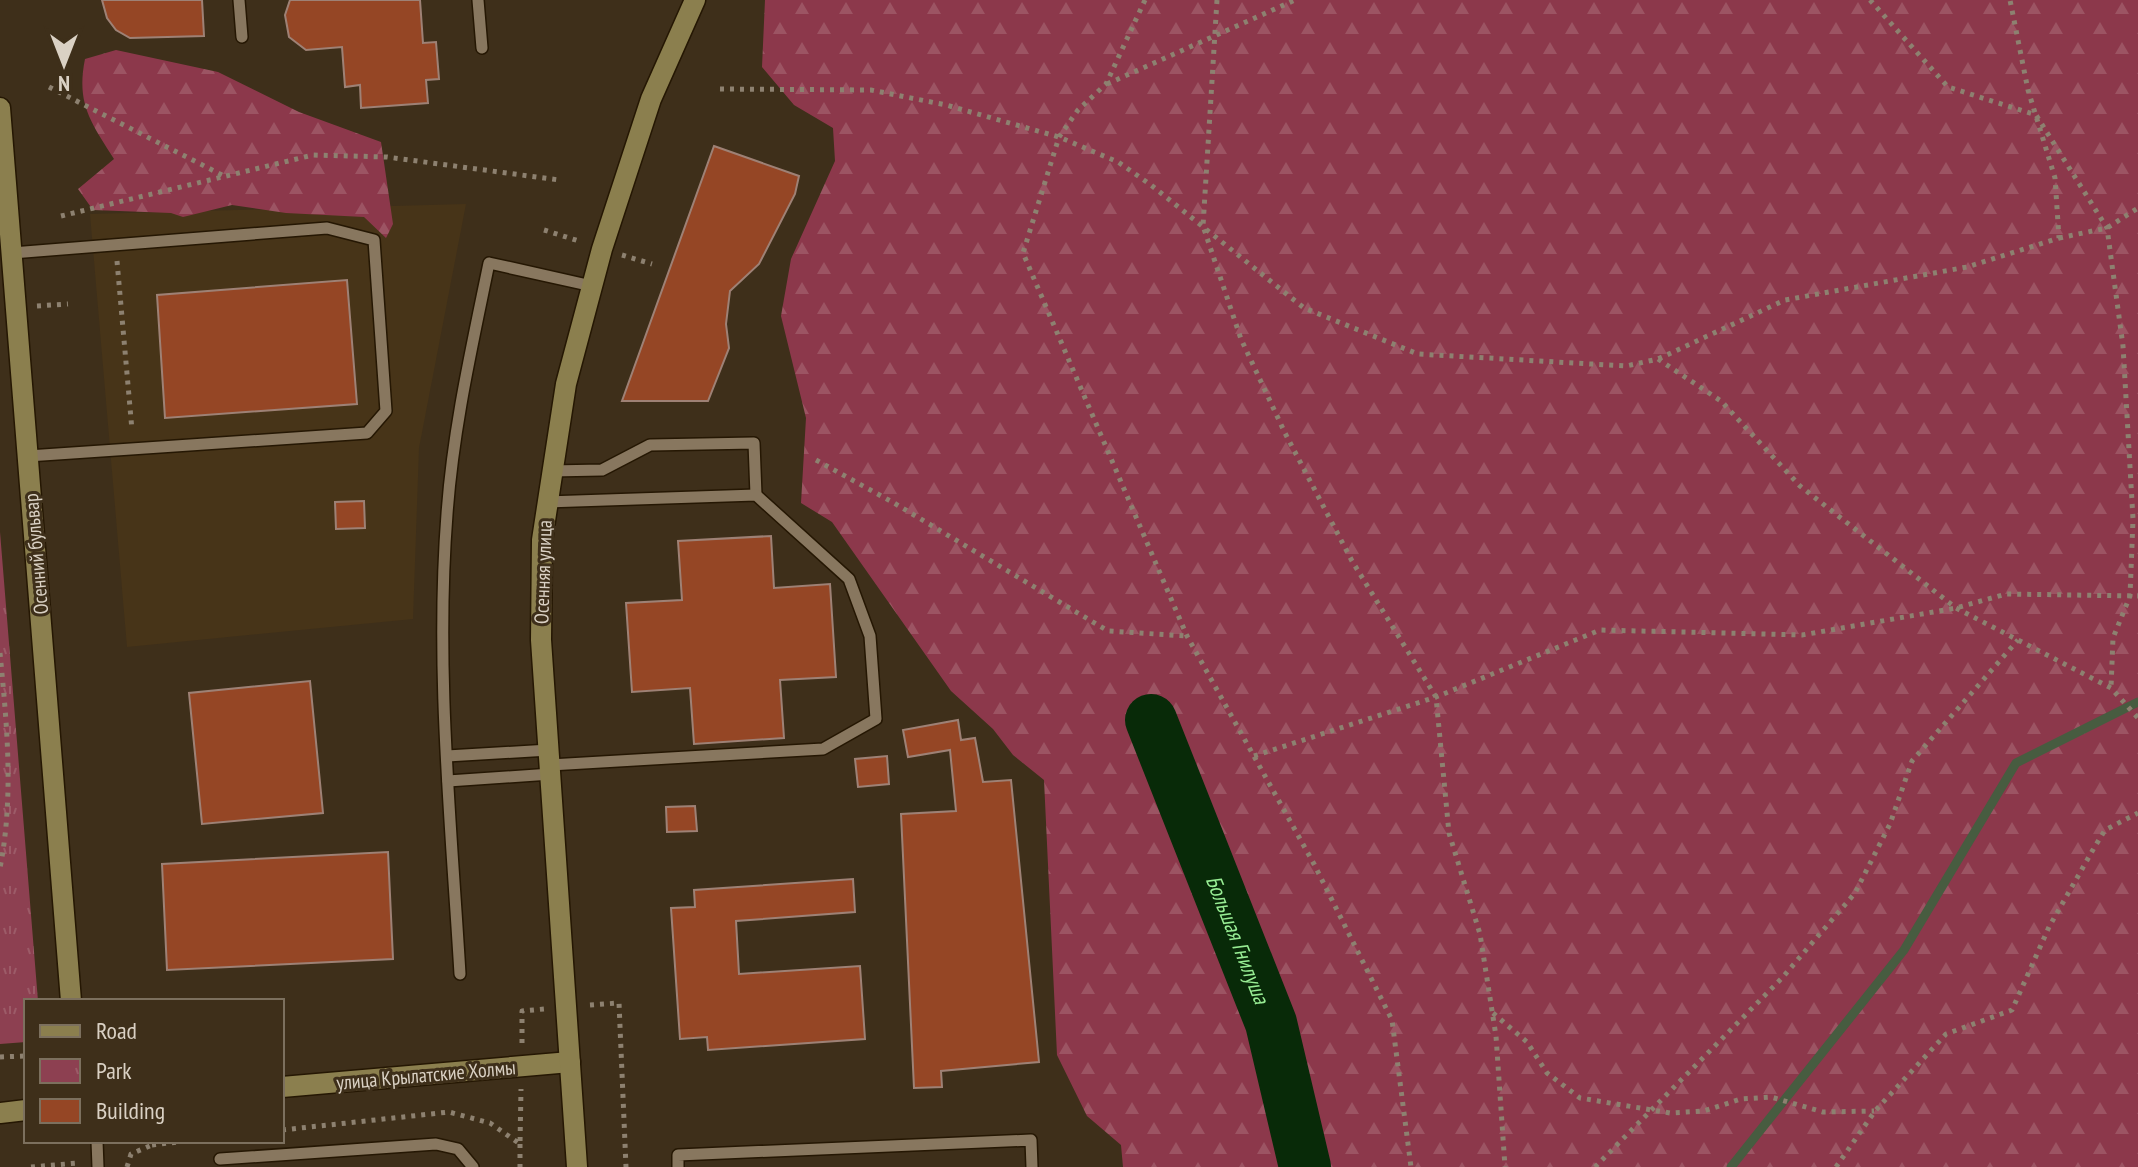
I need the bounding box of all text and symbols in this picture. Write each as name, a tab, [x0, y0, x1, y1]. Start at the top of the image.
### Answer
north arrow	[24, 24, 104, 104]
text: N	[58, 70, 70, 98]
street label: Осенний бульвар	[18, 492, 54, 616]
street label: Осенняя улица	[528, 520, 558, 624]
water label: Большая Гнилуша	[1200, 871, 1276, 1009]
legend	[24, 999, 284, 1143]
text: Road	[96, 1015, 137, 1046]
street label: улица Крылатские Холмы	[335, 1054, 517, 1096]
text: Park	[96, 1055, 132, 1086]
text: Building	[96, 1095, 165, 1126]

